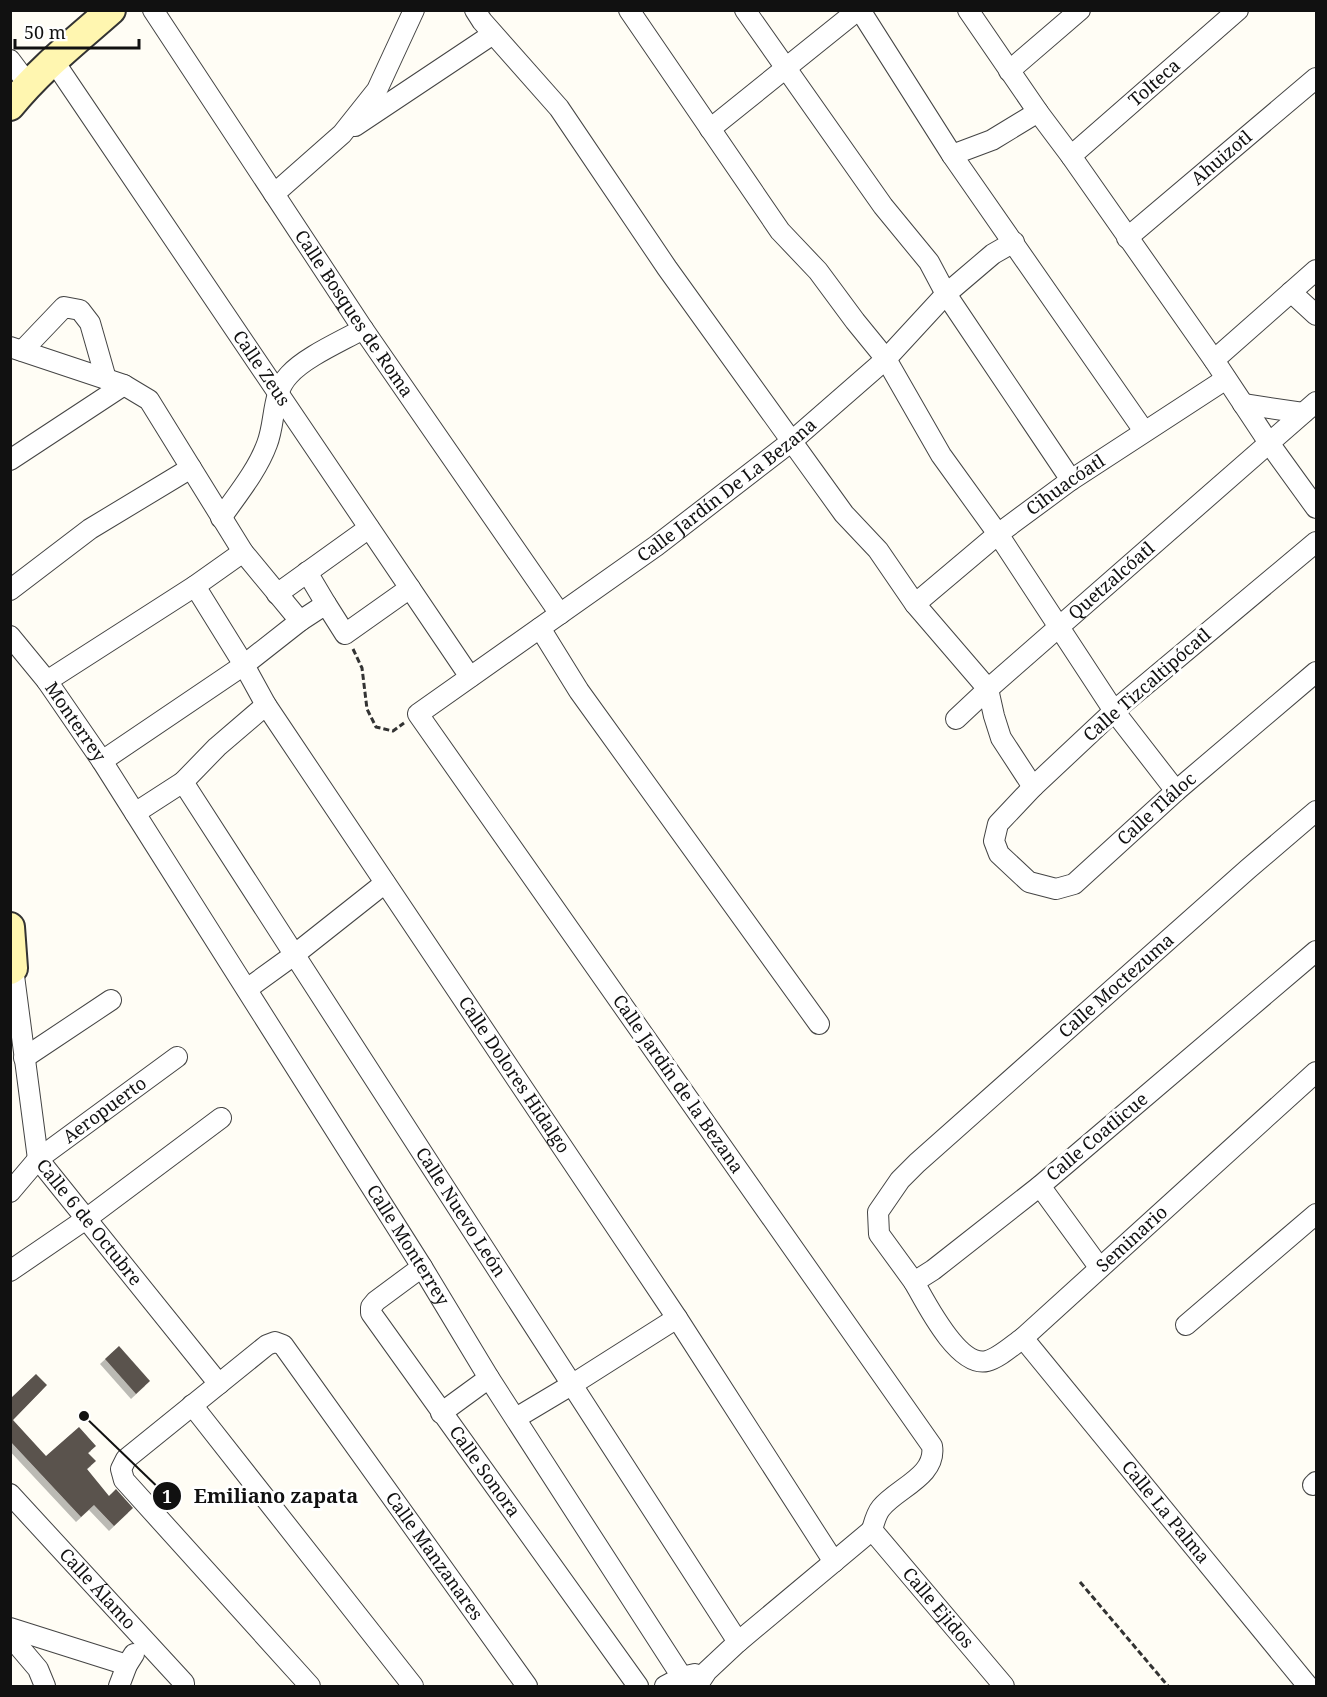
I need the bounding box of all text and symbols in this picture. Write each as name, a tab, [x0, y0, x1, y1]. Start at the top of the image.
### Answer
scale bar	[15, 12, 140, 50]
text: 50 m	[24, 20, 66, 44]
street label: Tolteca	[1123, 53, 1185, 111]
street label: Ahuizotl	[1185, 124, 1257, 190]
street label: Calle Bosques de Roma	[290, 225, 419, 401]
street label: Calle Zeus	[228, 325, 296, 410]
street label: Calle Jardín De La Bezana	[632, 412, 821, 567]
street label: Cihuacóatl	[1021, 448, 1109, 520]
street label: Quetzalcóatl	[1063, 536, 1159, 624]
street label: Calle Tizcaltipócatl	[1077, 622, 1216, 746]
street label: Monterrey	[40, 677, 112, 767]
street label: Calle Tláloc	[1111, 766, 1201, 850]
street label: Calle Moctezuma	[1053, 927, 1179, 1043]
street label: Calle Jardín de la Bezana	[608, 989, 750, 1178]
street label: Calle Dolores Hidalgo	[454, 991, 576, 1157]
street label: Aeropuerto	[57, 1071, 151, 1148]
street label: Calle Coatlicue	[1040, 1087, 1152, 1186]
street label: Calle Nuevo León	[411, 1142, 512, 1281]
street label: Calle 6 de Octubre	[32, 1153, 148, 1290]
street label: Calle Monterrey	[362, 1180, 456, 1310]
street label: Seminario	[1090, 1200, 1172, 1277]
street label: Calle Sonora	[444, 1420, 526, 1522]
street label: Calle La Palma	[1117, 1455, 1216, 1568]
callout: Emiliano zapata	[152, 1477, 371, 1515]
text: Emiliano zapata	[194, 1482, 358, 1509]
text: 1	[162, 1484, 172, 1508]
street label: Calle Manzanares	[381, 1486, 489, 1625]
street label: Calle Álamo	[55, 1542, 142, 1634]
street label: Calle Ejidos	[898, 1562, 980, 1653]

